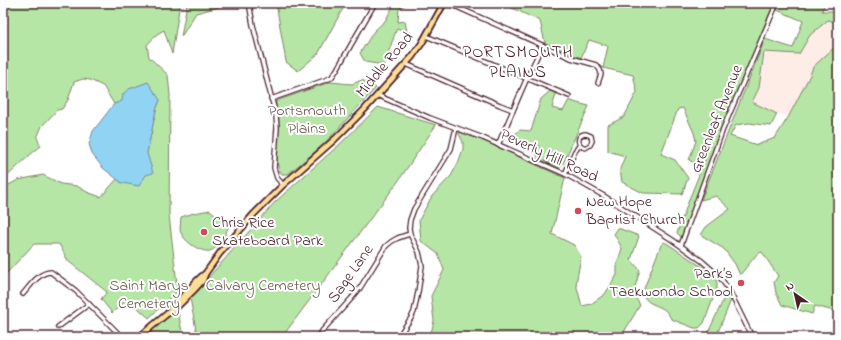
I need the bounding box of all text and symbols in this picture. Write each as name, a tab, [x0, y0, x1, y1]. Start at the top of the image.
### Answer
street label: Middle Road	[350, 27, 420, 103]
district label: PORTSMOUTH PLAINS	[463, 40, 573, 85]
street label: Greenleaf Avenue	[684, 60, 750, 177]
park label: Portsmouth Plains	[268, 99, 346, 141]
street label: Peverly Hill Road	[496, 123, 602, 189]
place label: New Hope Baptist Church	[585, 190, 685, 232]
marker: New Hope Baptist Church	[573, 206, 583, 216]
place label: Chris Rice Skateboard Park	[212, 211, 324, 253]
marker: Chris Rice Skateboard Park	[199, 227, 209, 237]
street label: Sage Lane	[322, 239, 380, 308]
place label: Park’s Taekwondo School	[609, 262, 733, 304]
park label: Saint Marys Cemetery	[109, 274, 189, 316]
park label: Calvary Cemetery	[206, 274, 320, 298]
north arrow	[775, 274, 815, 314]
marker: Park’s Taekwondo School	[736, 278, 746, 288]
text: N	[782, 278, 798, 295]

